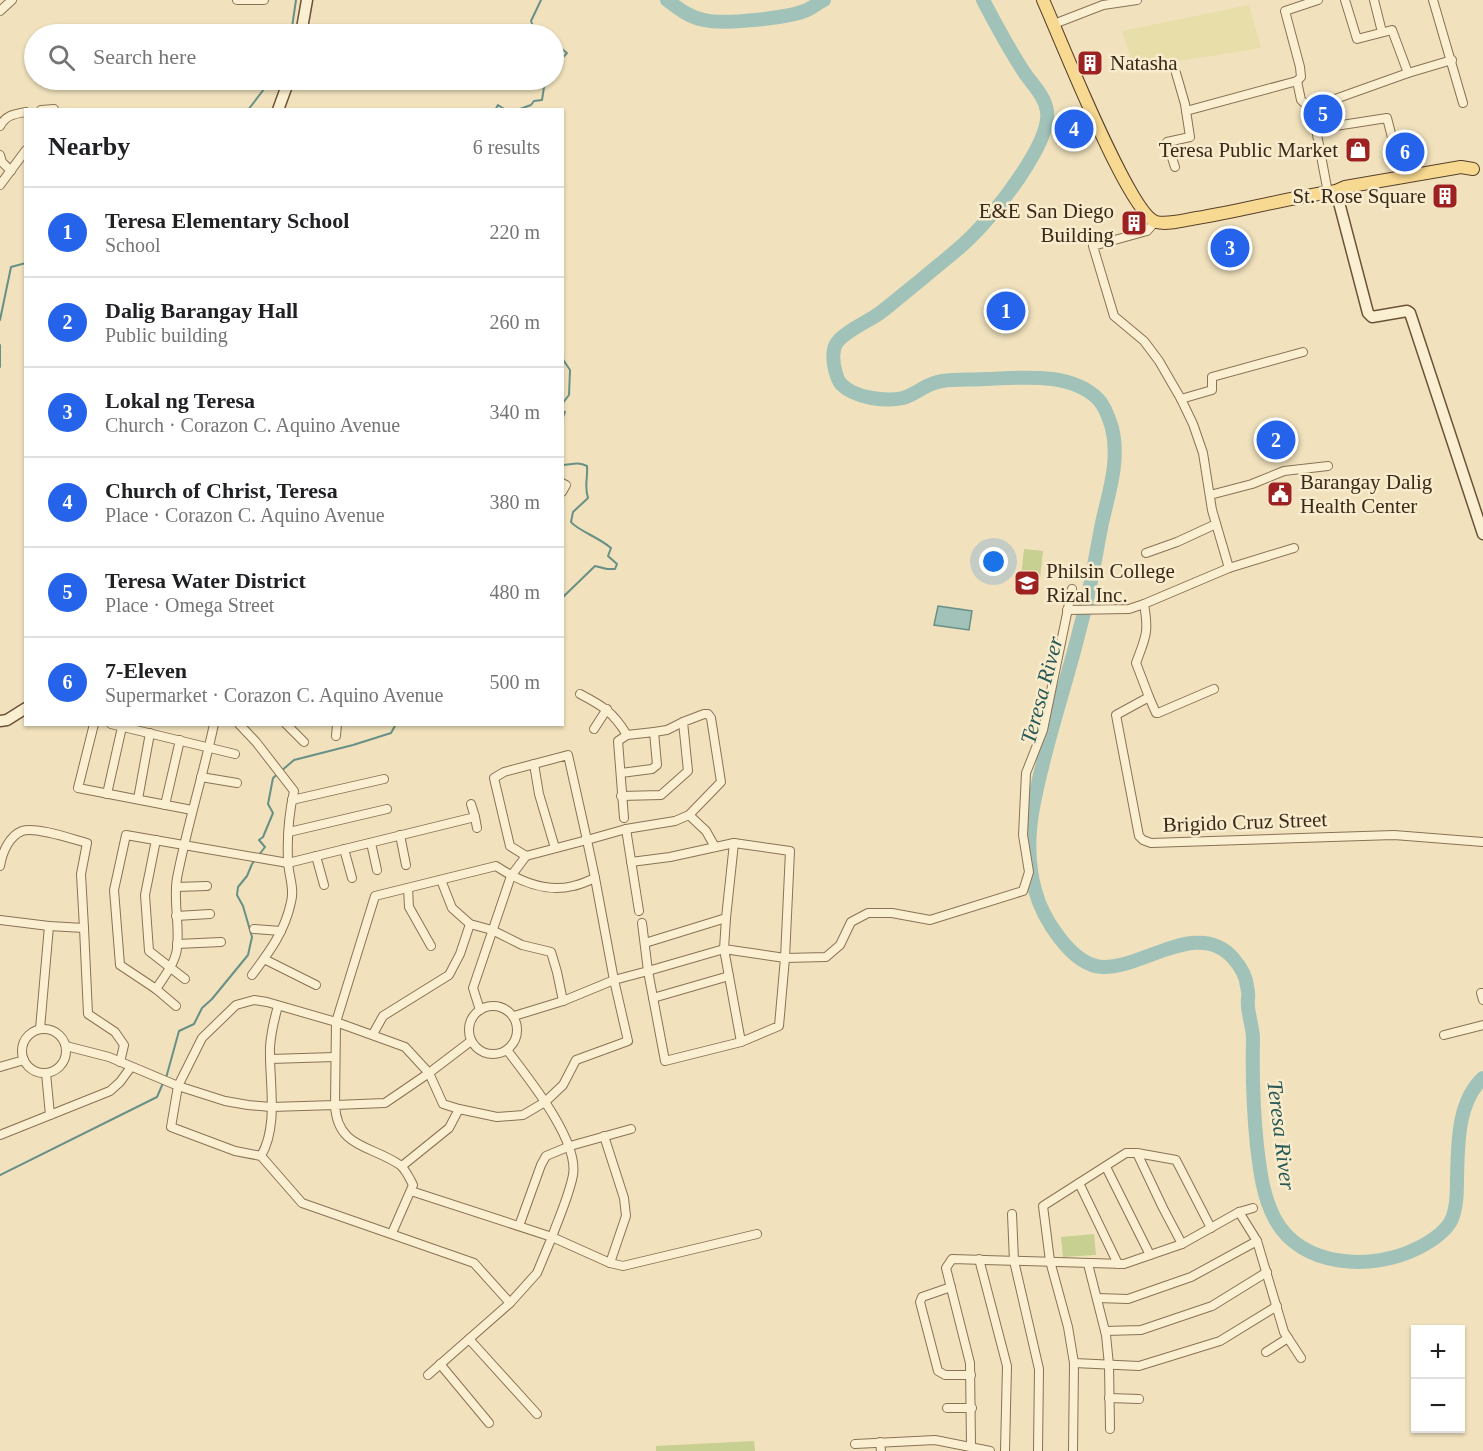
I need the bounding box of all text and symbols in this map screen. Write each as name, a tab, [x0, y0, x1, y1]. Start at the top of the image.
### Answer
search box	[24, 24, 564, 90]
icon: search	[45, 41, 78, 74]
text: Search here	[93, 44, 196, 69]
building icon: Natasha	[1075, 48, 1105, 78]
place label: Natasha	[1110, 51, 1178, 75]
pin: 5	[1304, 92, 1342, 136]
pin: 4	[1054, 106, 1094, 152]
pin: 6	[1386, 130, 1424, 174]
text: Nearby	[48, 132, 130, 161]
shop icon: Teresa Public Market	[1343, 135, 1373, 165]
text: 6 results	[473, 136, 540, 158]
place label: Teresa Public Market	[1159, 138, 1338, 162]
building icon: St. Rose Square	[1430, 181, 1460, 211]
place label: St. Rose Square	[1292, 184, 1426, 208]
place label: E&E San Diego Building	[979, 199, 1114, 247]
text: Teresa Elementary School	[105, 208, 349, 233]
building icon: E&E San Diego Building	[1119, 208, 1149, 238]
text: 1	[63, 221, 73, 243]
text: 220 m	[489, 221, 540, 243]
pin: 3	[1210, 226, 1250, 270]
text: School	[105, 234, 161, 256]
pin: 1	[986, 288, 1026, 334]
text: Dalig Barangay Hall	[105, 298, 298, 323]
text: 2	[63, 311, 73, 333]
text: 260 m	[489, 311, 540, 333]
text: Public building	[105, 324, 228, 346]
text: Lokal ng Teresa	[105, 388, 255, 413]
text: 3	[63, 401, 73, 423]
text: 340 m	[489, 401, 540, 423]
text: Church · Corazon C. Aquino Avenue	[105, 414, 400, 436]
pin: 2	[1256, 418, 1296, 462]
place label: Barangay Dalig Health Center	[1300, 470, 1433, 518]
text: Church of Christ, Teresa	[105, 478, 338, 503]
public building icon: Barangay Dalig Health Center	[1265, 479, 1295, 509]
text: 4	[63, 491, 73, 513]
text: 380 m	[489, 491, 540, 513]
text: Place · Corazon C. Aquino Avenue	[105, 504, 385, 526]
your location	[979, 547, 1008, 576]
place label: Philsin College Rizal Inc.	[1046, 559, 1175, 607]
text: Teresa Water District	[105, 568, 306, 593]
school or university icon: Philsin College Rizal Inc.	[1012, 568, 1042, 598]
text: 5	[63, 581, 73, 603]
text: 480 m	[489, 581, 540, 603]
text: Place · Omega Street	[105, 594, 274, 616]
water label: Teresa River	[1015, 633, 1068, 747]
text: 7-Eleven	[105, 658, 187, 683]
text: 6	[63, 671, 73, 693]
text: 500 m	[489, 671, 540, 693]
text: Supermarket · Corazon C. Aquino Avenue	[105, 684, 443, 706]
street label: Brigido Cruz Street	[1162, 807, 1328, 837]
water label: Teresa River	[1262, 1079, 1301, 1192]
map controls	[1411, 1325, 1465, 1433]
button: +	[1411, 1325, 1465, 1379]
button: −	[1411, 1379, 1465, 1433]

